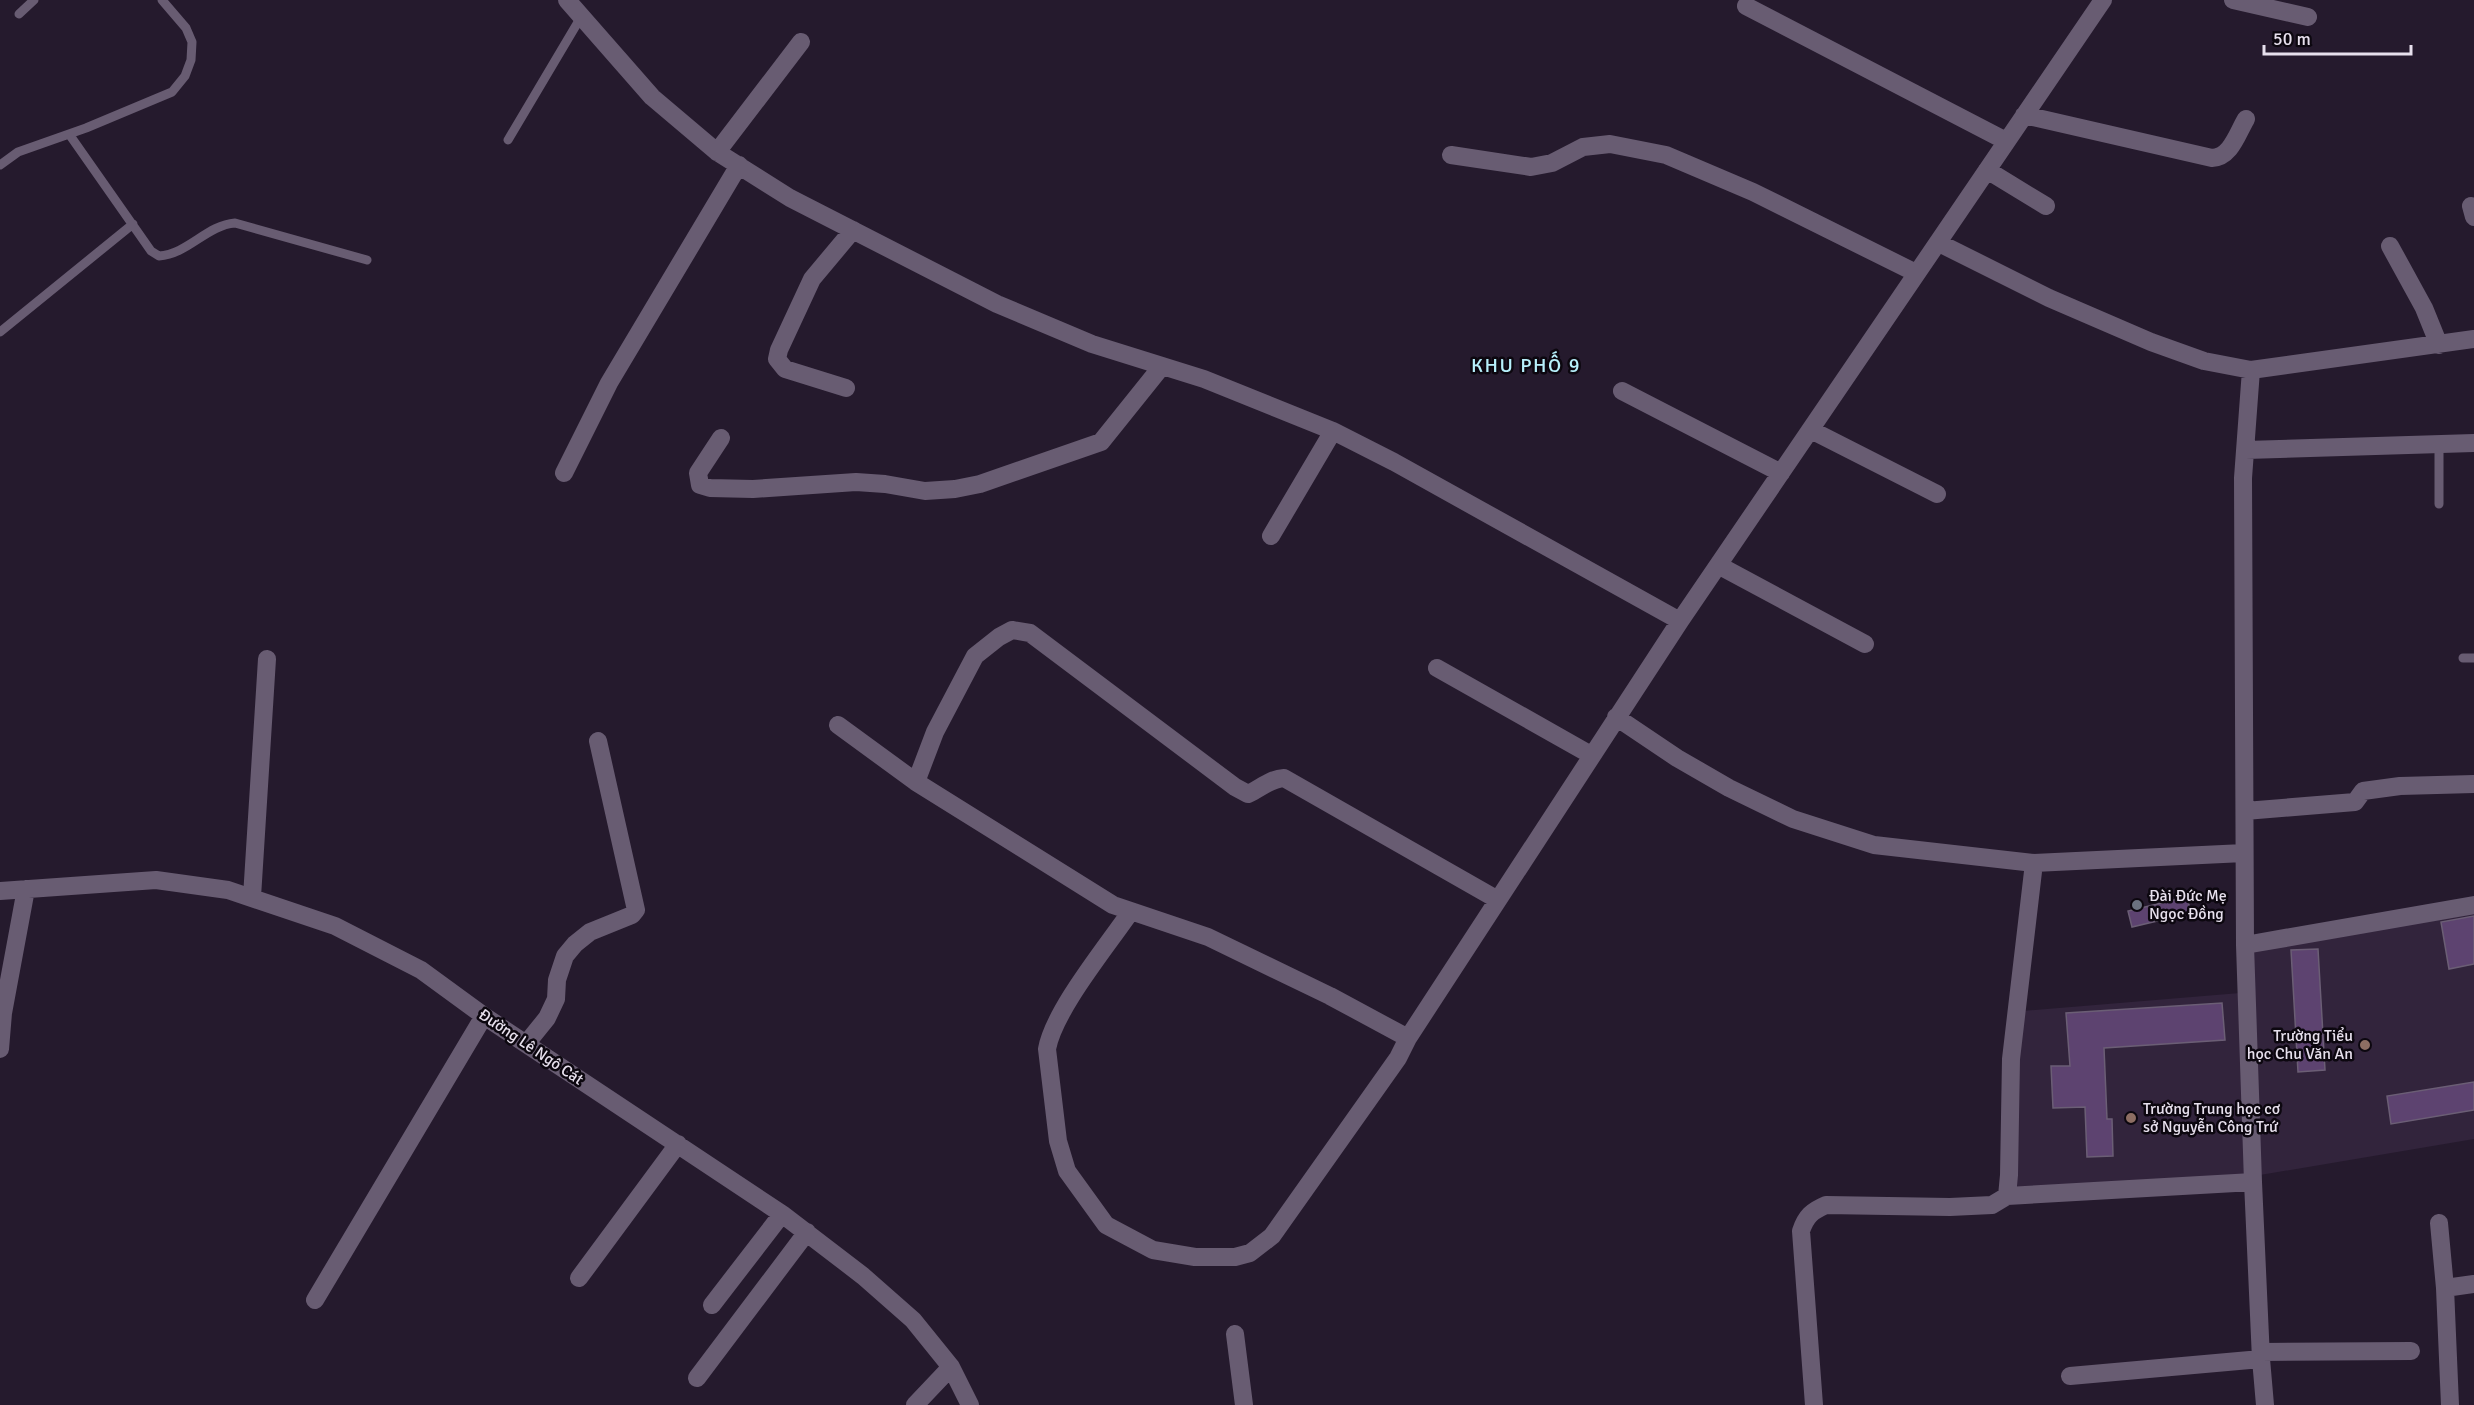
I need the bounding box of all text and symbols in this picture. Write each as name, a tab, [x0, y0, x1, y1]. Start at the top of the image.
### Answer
scale bar	[2264, 18, 2411, 56]
text: 50 m	[2273, 28, 2311, 50]
district label: KHU PHỐ 9	[1471, 351, 1581, 378]
place label: Đài Đức Mẹ Ngọc Đồng	[2149, 886, 2227, 924]
marker: Đài Đức Mẹ Ngọc Đồng	[2130, 898, 2144, 912]
street label: Đường Lê Ngô Cát	[475, 1005, 588, 1090]
place label: Trường Tiểu học Chu Văn An	[2247, 1026, 2353, 1064]
marker: Trường Tiểu học Chu Văn An	[2358, 1038, 2372, 1052]
place label: Trường Trung học cơ sở Nguyễn Công Trứ	[2143, 1099, 2281, 1137]
marker: Trường Trung học cơ sở Nguyễn Công Trứ	[2124, 1111, 2138, 1125]

